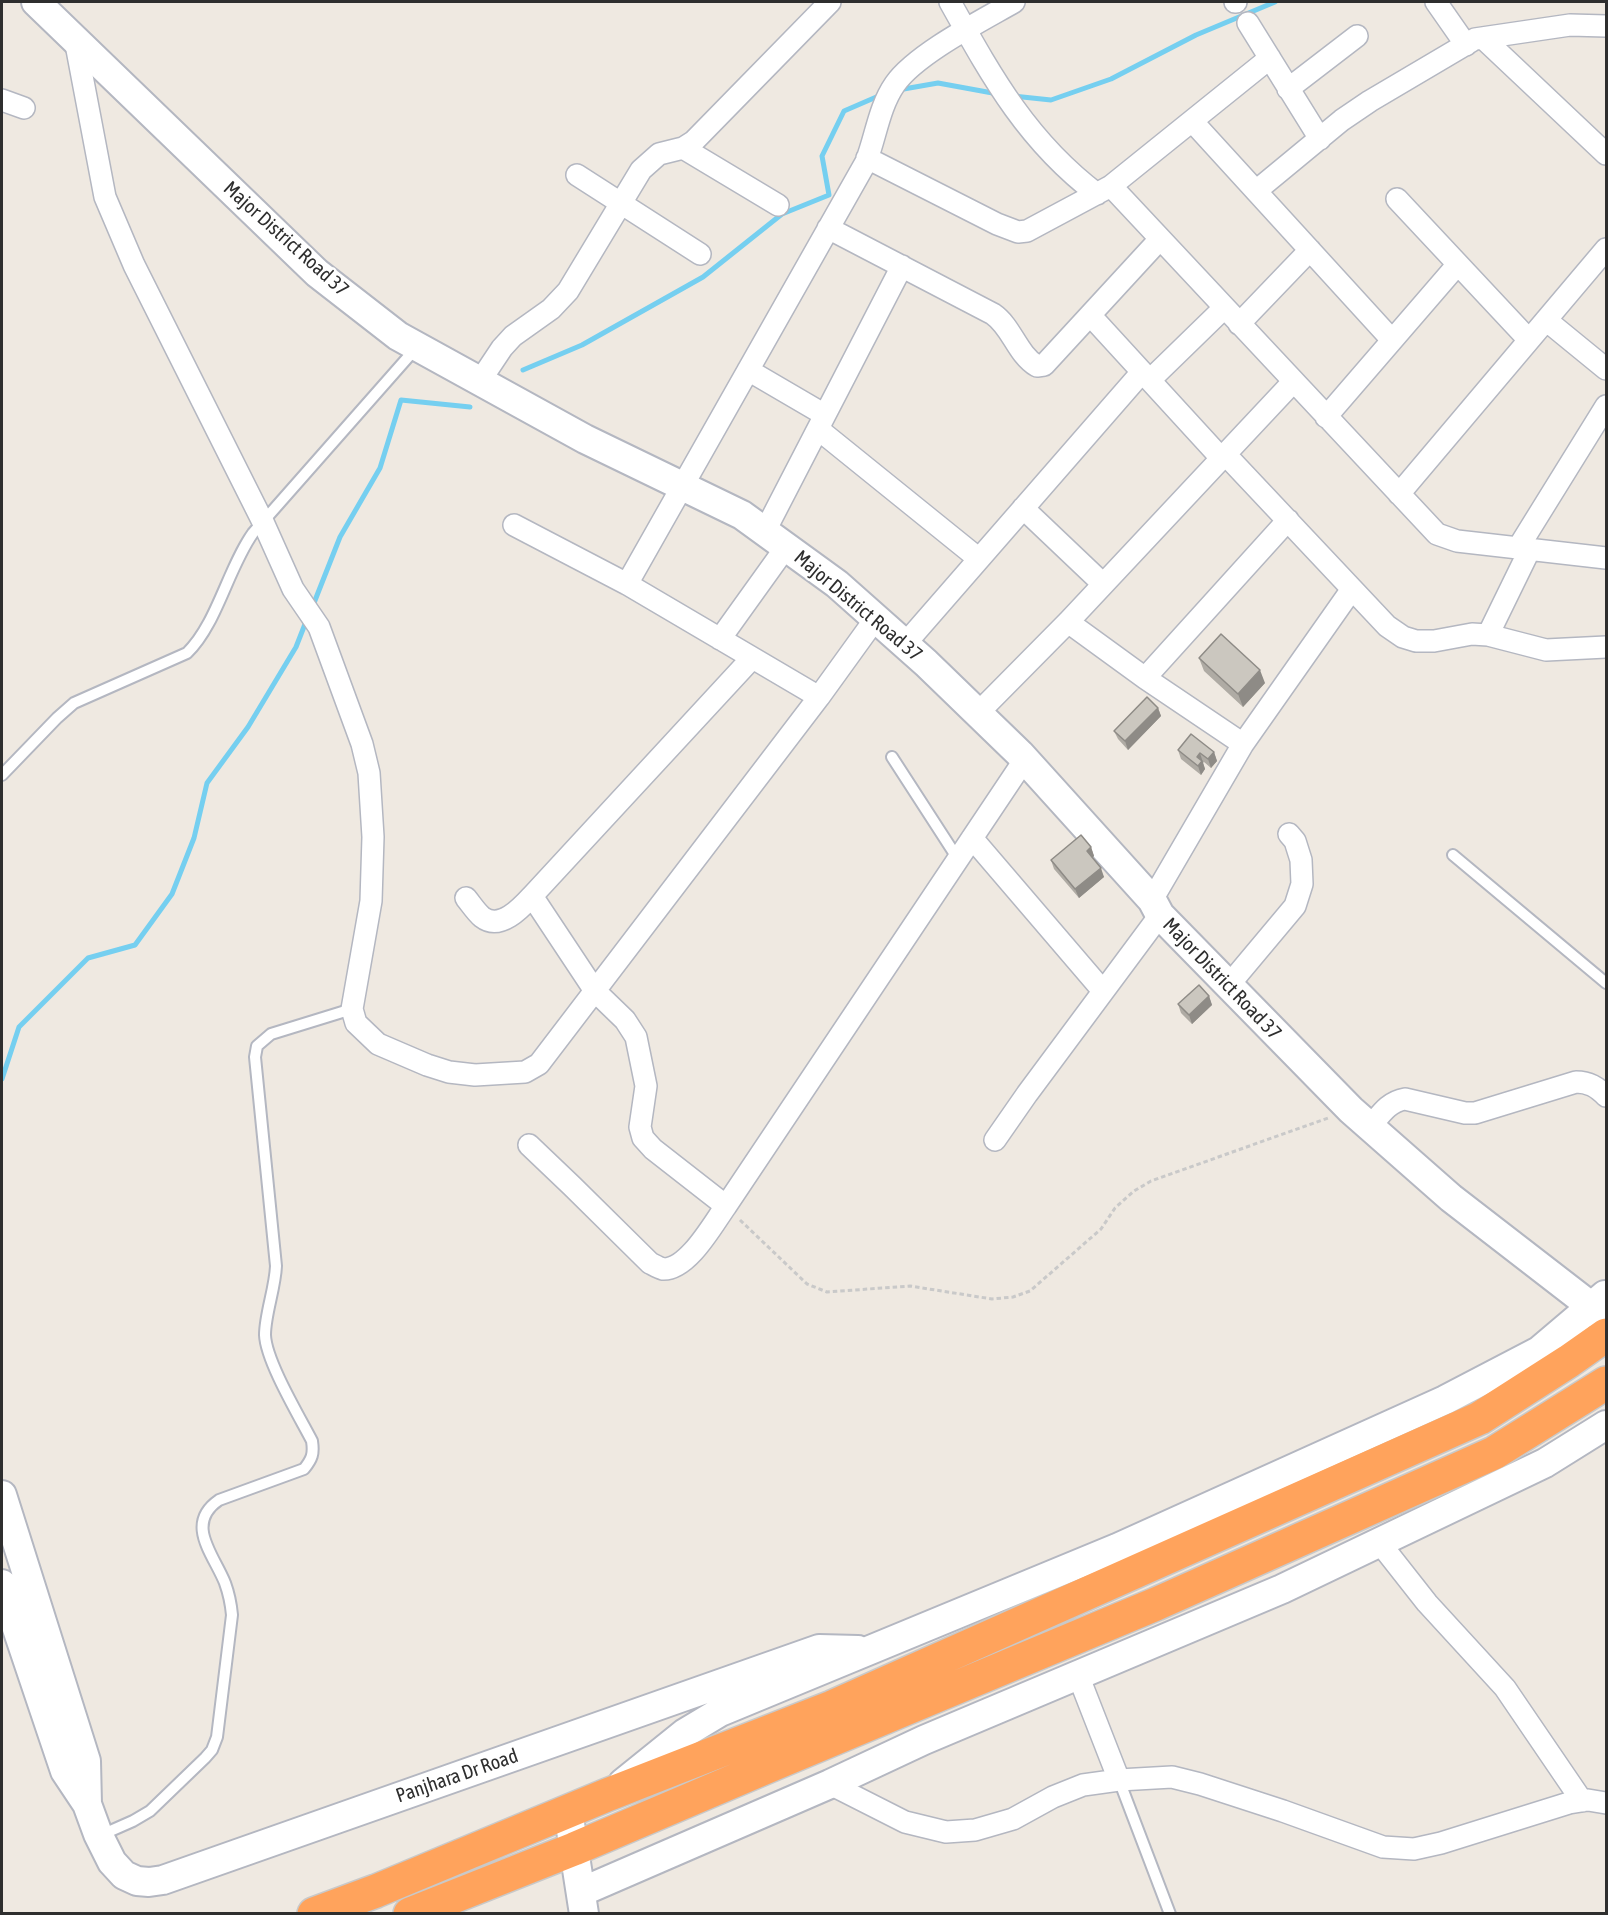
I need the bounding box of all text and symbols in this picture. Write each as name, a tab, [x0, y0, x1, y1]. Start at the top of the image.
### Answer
street label: Major District Road 37	[218, 177, 354, 301]
street label: Major District Road 37	[789, 545, 927, 667]
street label: Major District Road 37	[1158, 913, 1286, 1045]
street label: Panjhara Dr Road	[393, 1744, 521, 1808]

